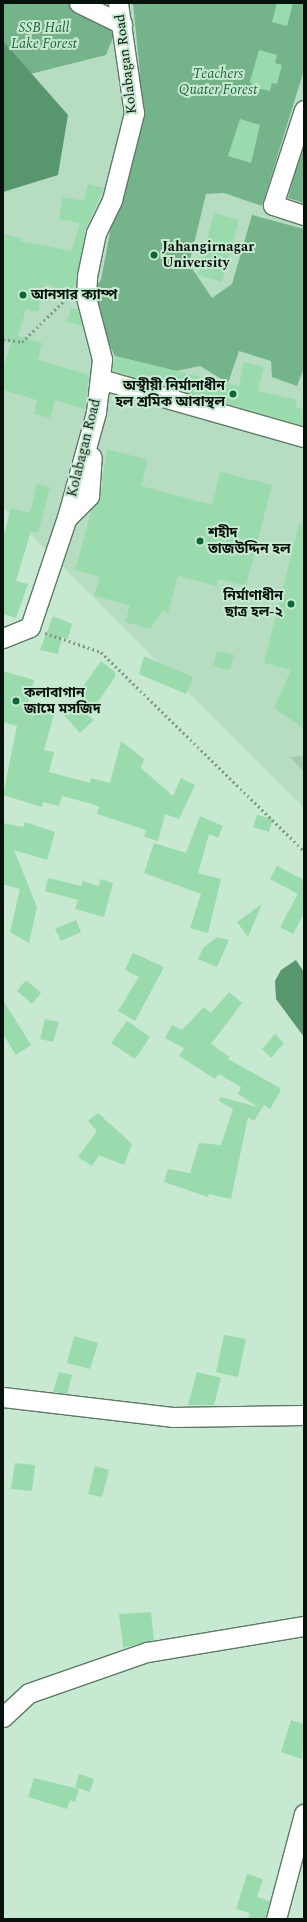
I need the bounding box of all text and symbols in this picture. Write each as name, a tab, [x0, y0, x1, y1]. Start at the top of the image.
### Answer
street label: Kolabagan Road	[112, 13, 140, 115]
park label: SSB Hall Lake Forest	[11, 20, 77, 52]
park label: Teachers Quater Forest	[179, 66, 257, 98]
place label: Jahangirnagar University	[162, 239, 254, 272]
marker: Jahangirnagar University	[149, 250, 159, 260]
place label: আনসার ক্যাম্প	[31, 287, 117, 303]
marker: আনসার ক্যাম্প	[18, 290, 28, 300]
place label: অস্থীয়ী নির্মানাধীন হল শ্রমিক আবাস্থল	[115, 378, 225, 410]
marker: অস্থীয়ী নির্মানাধীন হল শ্রমিক আবাস্থল	[228, 389, 238, 399]
street label: Kolabagan Road	[64, 397, 104, 499]
place label: শহীদ তাজউদ্দিন হল	[208, 525, 290, 558]
marker: শহীদ তাজউদ্দিন হল	[195, 536, 205, 546]
place label: নির্মাণাধীন ছাত্র হল-২	[223, 588, 283, 620]
marker: নির্মাণাধীন ছাত্র হল-২	[286, 599, 296, 609]
place label: কলাবাগান জামে মসজিদ	[24, 685, 101, 718]
marker: কলাবাগান জামে মসজিদ	[11, 696, 21, 706]

